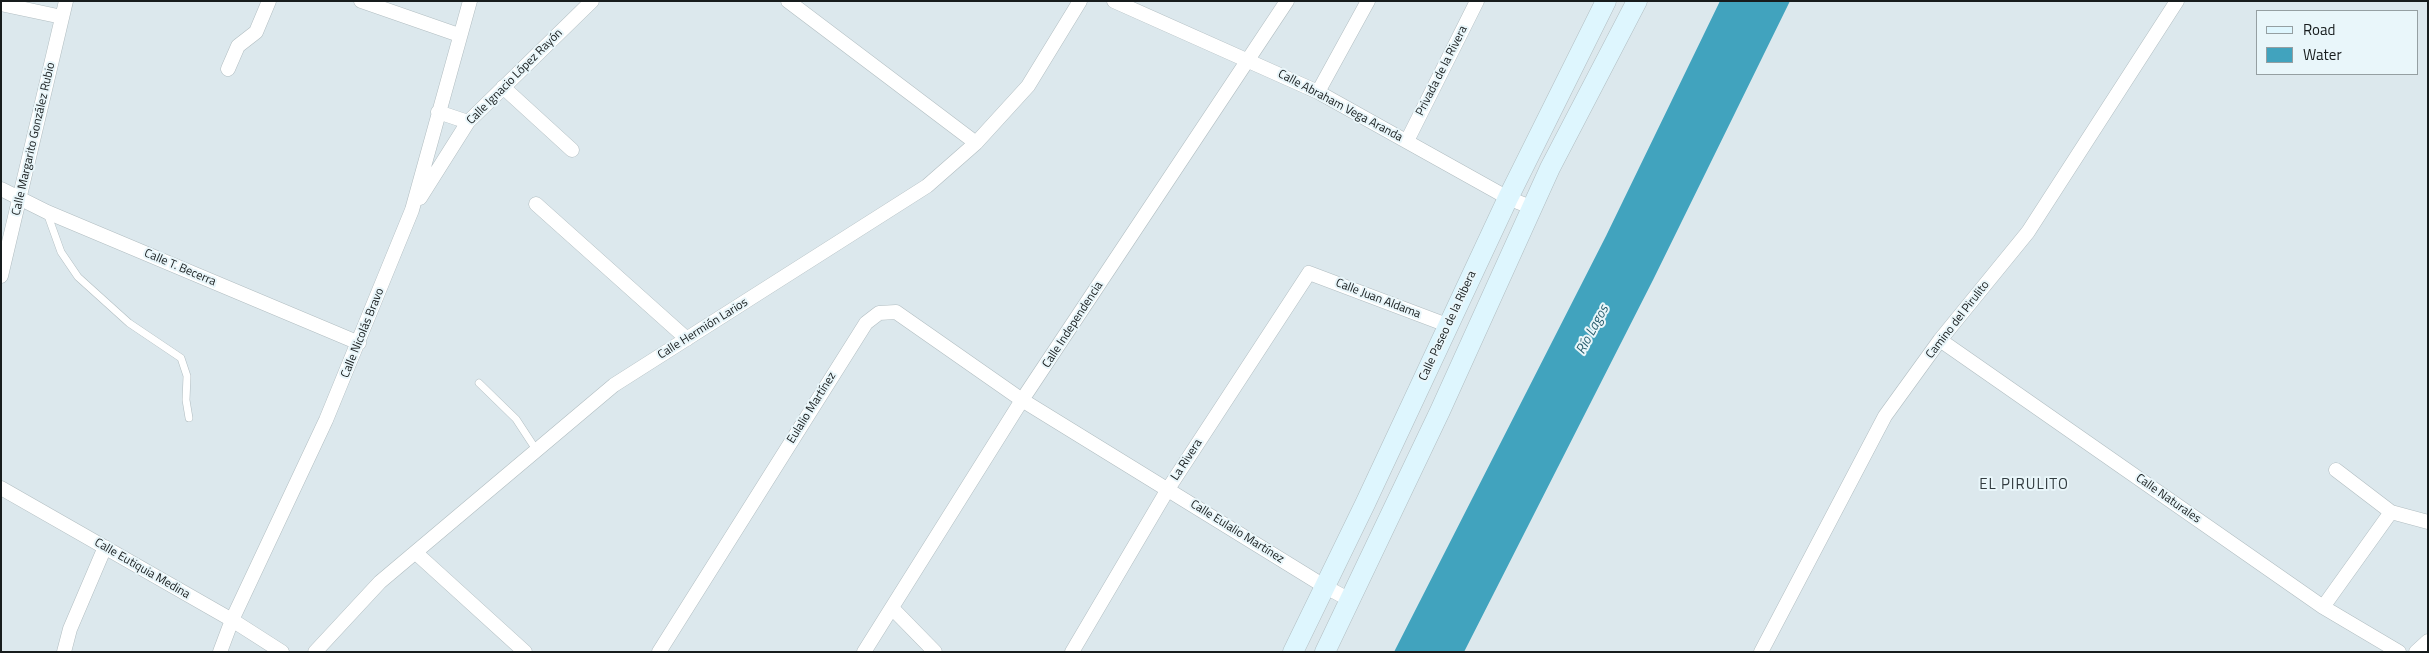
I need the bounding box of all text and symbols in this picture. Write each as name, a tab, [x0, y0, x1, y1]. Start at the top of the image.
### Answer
legend	[2256, 10, 2419, 75]
text: Road	[2303, 18, 2335, 41]
street label: Privada de la Rivera	[1413, 24, 1471, 118]
street label: Calle Ignacio López Rayón	[464, 26, 566, 128]
text: Water	[2303, 43, 2342, 66]
street label: Calle Margarito González Rubio	[9, 61, 59, 217]
street label: Calle Abraham Vega Aranda	[1275, 67, 1405, 145]
street label: Calle T. Becerra	[142, 246, 218, 290]
street label: Calle Paseo de la Ribera	[1416, 269, 1480, 383]
street label: Calle Juan Aldama	[1333, 276, 1423, 322]
street label: Camino del Pirulito	[1923, 278, 1993, 362]
street label: Calle Independencia	[1040, 279, 1106, 371]
street label: Calle Nicolás Bravo	[338, 286, 388, 380]
street label: Calle Hermión Larios	[655, 295, 751, 363]
water label: Río Lagos	[1573, 303, 1613, 357]
street label: Eulalio Martínez	[784, 370, 840, 446]
street label: La Rivera	[1168, 437, 1206, 483]
street label: Calle Naturales	[2133, 471, 2203, 527]
district label: EL PIRULITO	[1978, 476, 2070, 494]
street label: Calle Eulalio Martínez	[1187, 497, 1287, 567]
street label: Calle Eutiquia Medina	[92, 536, 192, 602]

